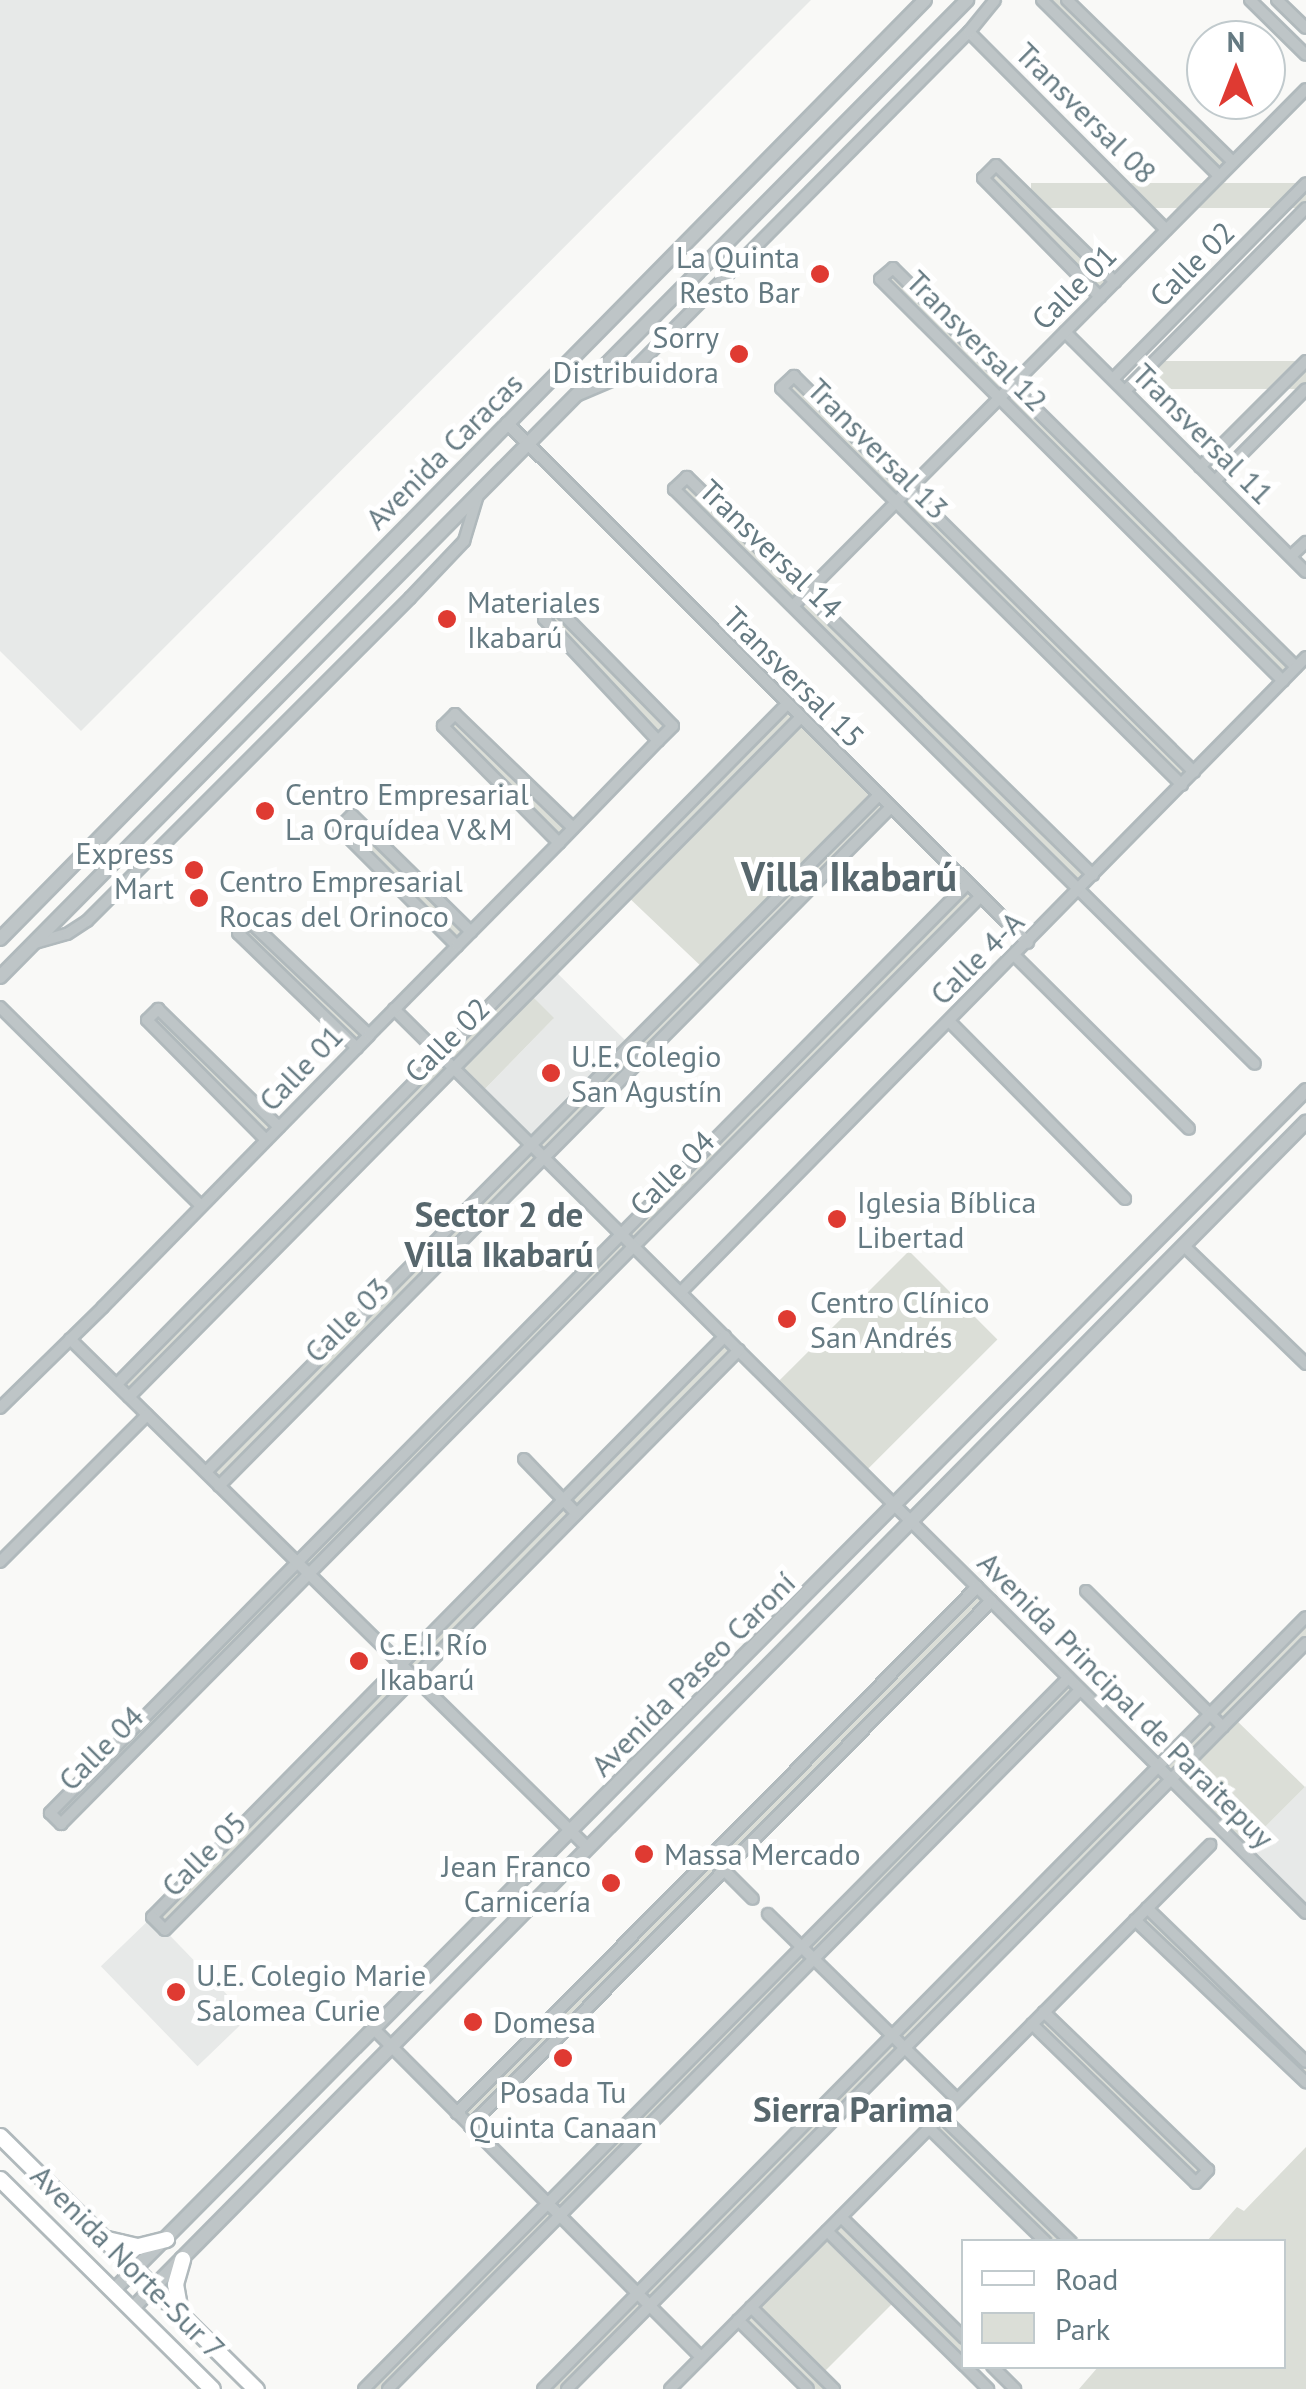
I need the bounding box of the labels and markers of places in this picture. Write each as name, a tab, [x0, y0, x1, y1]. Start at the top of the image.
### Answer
place label: La Quinta Resto Bar	[676, 239, 800, 310]
marker: La Quinta Resto Bar	[809, 263, 831, 285]
place label: Sorry Distribuidora	[553, 319, 719, 390]
marker: Sorry Distribuidora	[728, 343, 750, 365]
place label: Materiales Ikabarú	[467, 584, 600, 654]
marker: Materiales Ikabarú	[436, 608, 458, 630]
place label: Centro Empresarial La Orquídea V&M	[285, 776, 529, 846]
marker: Centro Empresarial La Orquídea V&M	[254, 800, 276, 822]
place label: Express Mart	[76, 835, 174, 906]
marker: Express Mart	[183, 859, 205, 881]
place label: Centro Empresarial Rocas del Orinoco	[219, 863, 463, 934]
marker: Centro Empresarial Rocas del Orinoco	[188, 887, 210, 909]
place label: U.E. Colegio San Agustín	[571, 1038, 724, 1108]
marker: U.E. Colegio San Agustín	[540, 1062, 562, 1084]
place label: Iglesia Bíblica Libertad	[857, 1184, 1036, 1254]
marker: Iglesia Bíblica Libertad	[826, 1208, 848, 1230]
place label: Centro Clínico San Andrés	[810, 1284, 989, 1354]
marker: Centro Clínico San Andrés	[774, 1306, 800, 1332]
place label: C.E.I. Río Ikabarú	[379, 1626, 490, 1696]
marker: C.E.I. Río Ikabarú	[348, 1650, 370, 1672]
place label: Massa Mercado	[664, 1836, 861, 1872]
marker: Massa Mercado	[633, 1843, 655, 1865]
place label: Jean Franco Carnicería	[442, 1848, 591, 1918]
marker: Jean Franco Carnicería	[600, 1872, 622, 1894]
place label: U.E. Colegio Marie Salomea Curie	[196, 1957, 429, 2028]
marker: U.E. Colegio Marie Salomea Curie	[165, 1981, 187, 2003]
place label: Domesa	[493, 2004, 596, 2040]
marker: Domesa	[462, 2011, 484, 2033]
marker: Posada Tu Quinta Canaan	[552, 2047, 574, 2069]
place label: Posada Tu Quinta Canaan	[469, 2074, 657, 2144]

